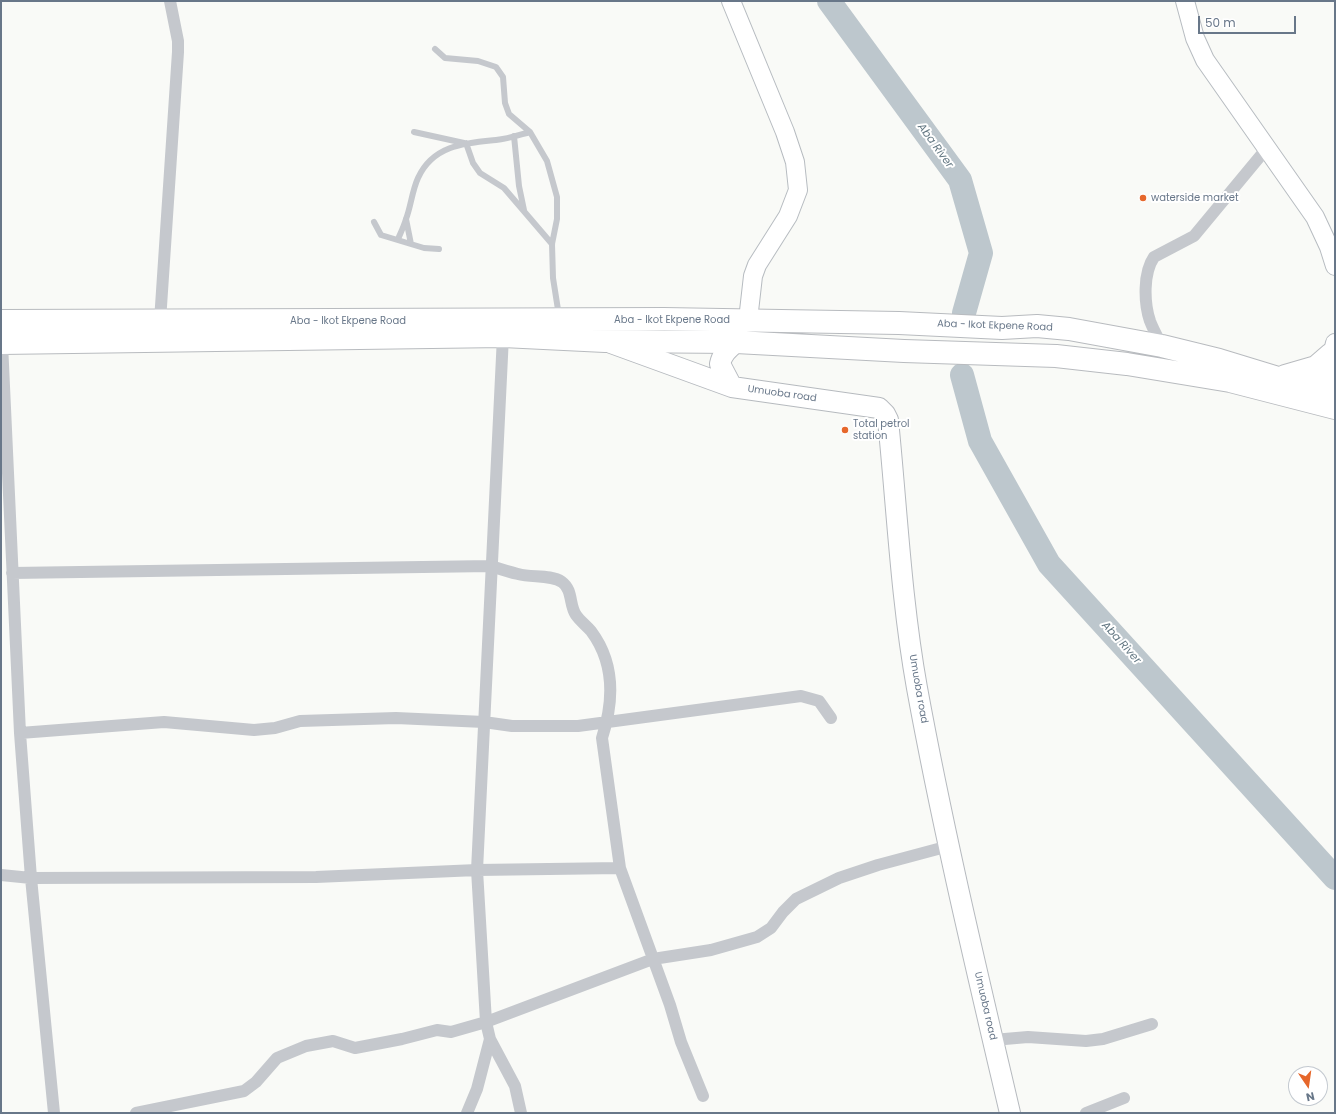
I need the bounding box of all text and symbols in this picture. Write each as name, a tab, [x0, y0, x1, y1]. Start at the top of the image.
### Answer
scale bar	[1200, 8, 1298, 34]
text: 50 m	[1205, 14, 1236, 31]
water label: Aba River	[914, 121, 956, 171]
place label: waterside market	[1151, 192, 1239, 204]
marker: waterside market	[1138, 193, 1148, 203]
street label: Aba - Ikot Ekpene Road	[614, 314, 730, 326]
street label: Aba - Ikot Ekpene Road	[290, 315, 406, 327]
street label: Aba - Ikot Ekpene Road	[937, 318, 1053, 334]
street label: Umuoba road	[747, 383, 817, 405]
place label: Total petrol station	[853, 418, 910, 442]
marker: Total petrol station	[840, 425, 850, 435]
water label: Aba River	[1099, 619, 1143, 667]
street label: Umuoba road	[906, 654, 930, 724]
street label: Umuoba road	[971, 971, 999, 1041]
north arrow	[1288, 1066, 1328, 1106]
text: N	[1305, 1088, 1316, 1105]

